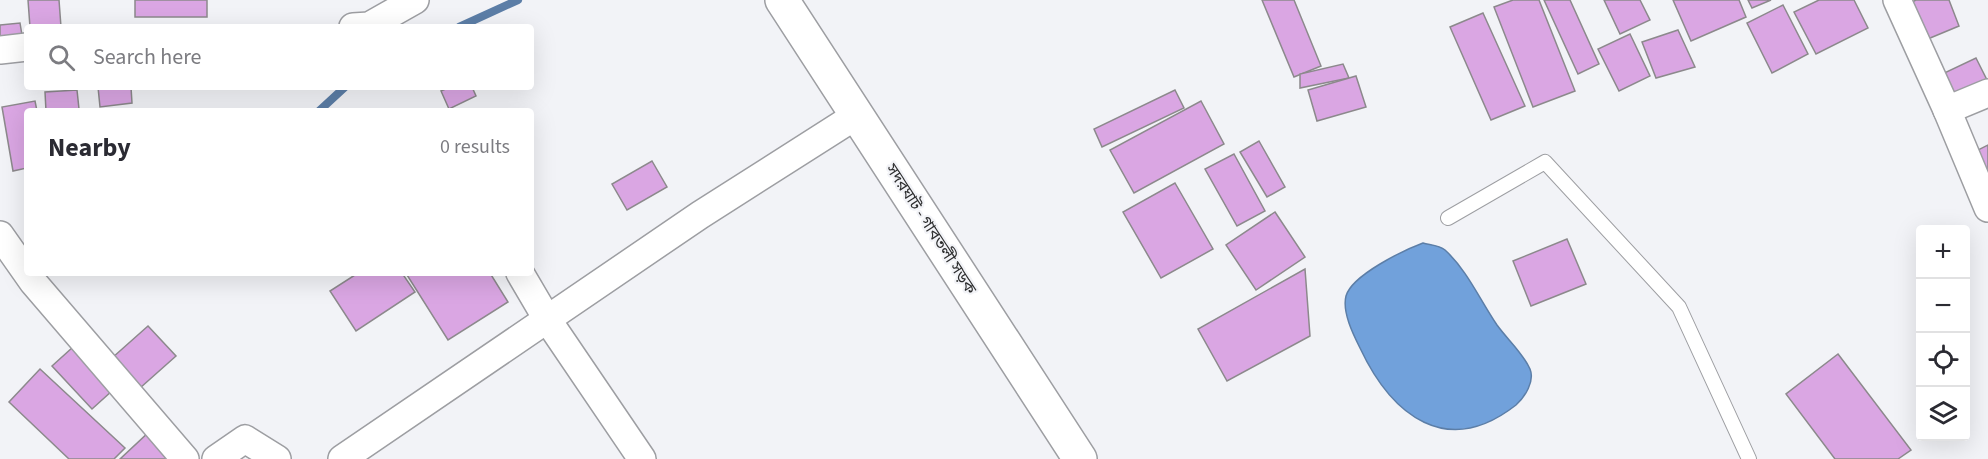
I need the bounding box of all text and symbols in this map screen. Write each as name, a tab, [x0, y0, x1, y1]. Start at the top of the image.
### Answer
search box	[24, 24, 534, 90]
icon: search	[45, 41, 78, 74]
text: Search here	[93, 41, 201, 73]
text: Nearby	[48, 129, 131, 166]
text: 0 results	[440, 133, 510, 161]
street label: সদরঘাট - গাবতলী সড়ক	[880, 159, 982, 299]
map controls	[1916, 225, 1970, 441]
button: +	[1916, 225, 1970, 279]
button: −	[1916, 279, 1970, 333]
button: locate	[1916, 333, 1970, 387]
button: layers	[1916, 387, 1970, 441]

